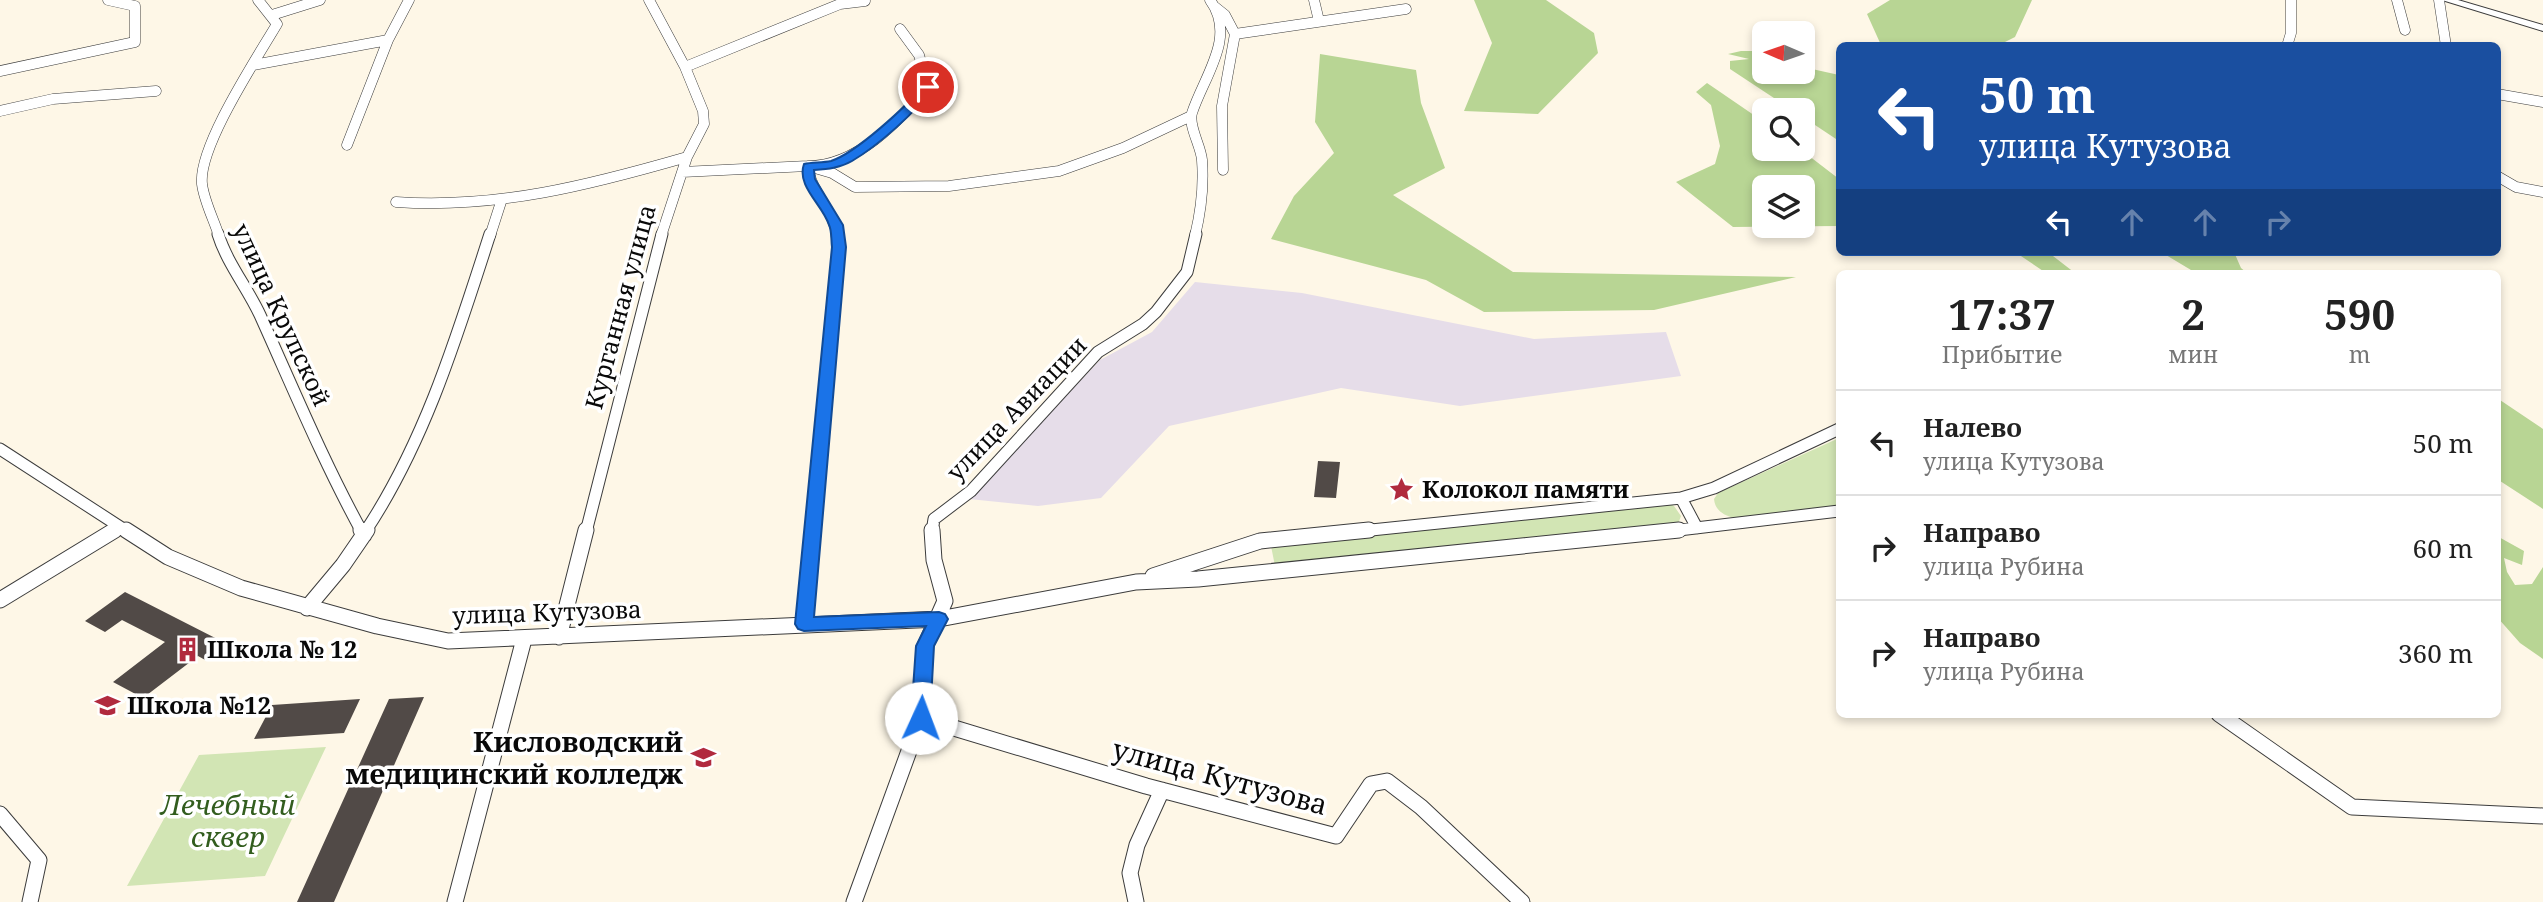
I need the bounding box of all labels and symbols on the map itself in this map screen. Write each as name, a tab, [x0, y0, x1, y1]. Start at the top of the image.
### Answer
north arrow	[1752, 21, 1815, 84]
pin	[898, 57, 958, 117]
street label: Курганная улица	[576, 201, 663, 413]
street label: улица Крупской	[226, 218, 339, 411]
street label: улица Авиации	[939, 329, 1093, 487]
place label: Колокол памяти	[1422, 472, 1629, 505]
place icon: Колокол памяти	[1388, 476, 1416, 504]
street label: улица Кутузова	[452, 592, 642, 631]
place label: Школа № 12	[207, 632, 357, 665]
building icon: Школа № 12	[173, 636, 201, 664]
position arrow	[884, 681, 958, 755]
place label: Школа №12	[127, 688, 271, 721]
school or university icon: Школа №12	[93, 692, 121, 720]
place label: Кисловодский медицинский колледж	[346, 722, 683, 792]
street label: улица Кутузова	[1109, 729, 1332, 823]
school or university icon: Кисловодский медицинский колледж	[689, 744, 717, 772]
park label: Лечебный сквер	[159, 785, 296, 855]

